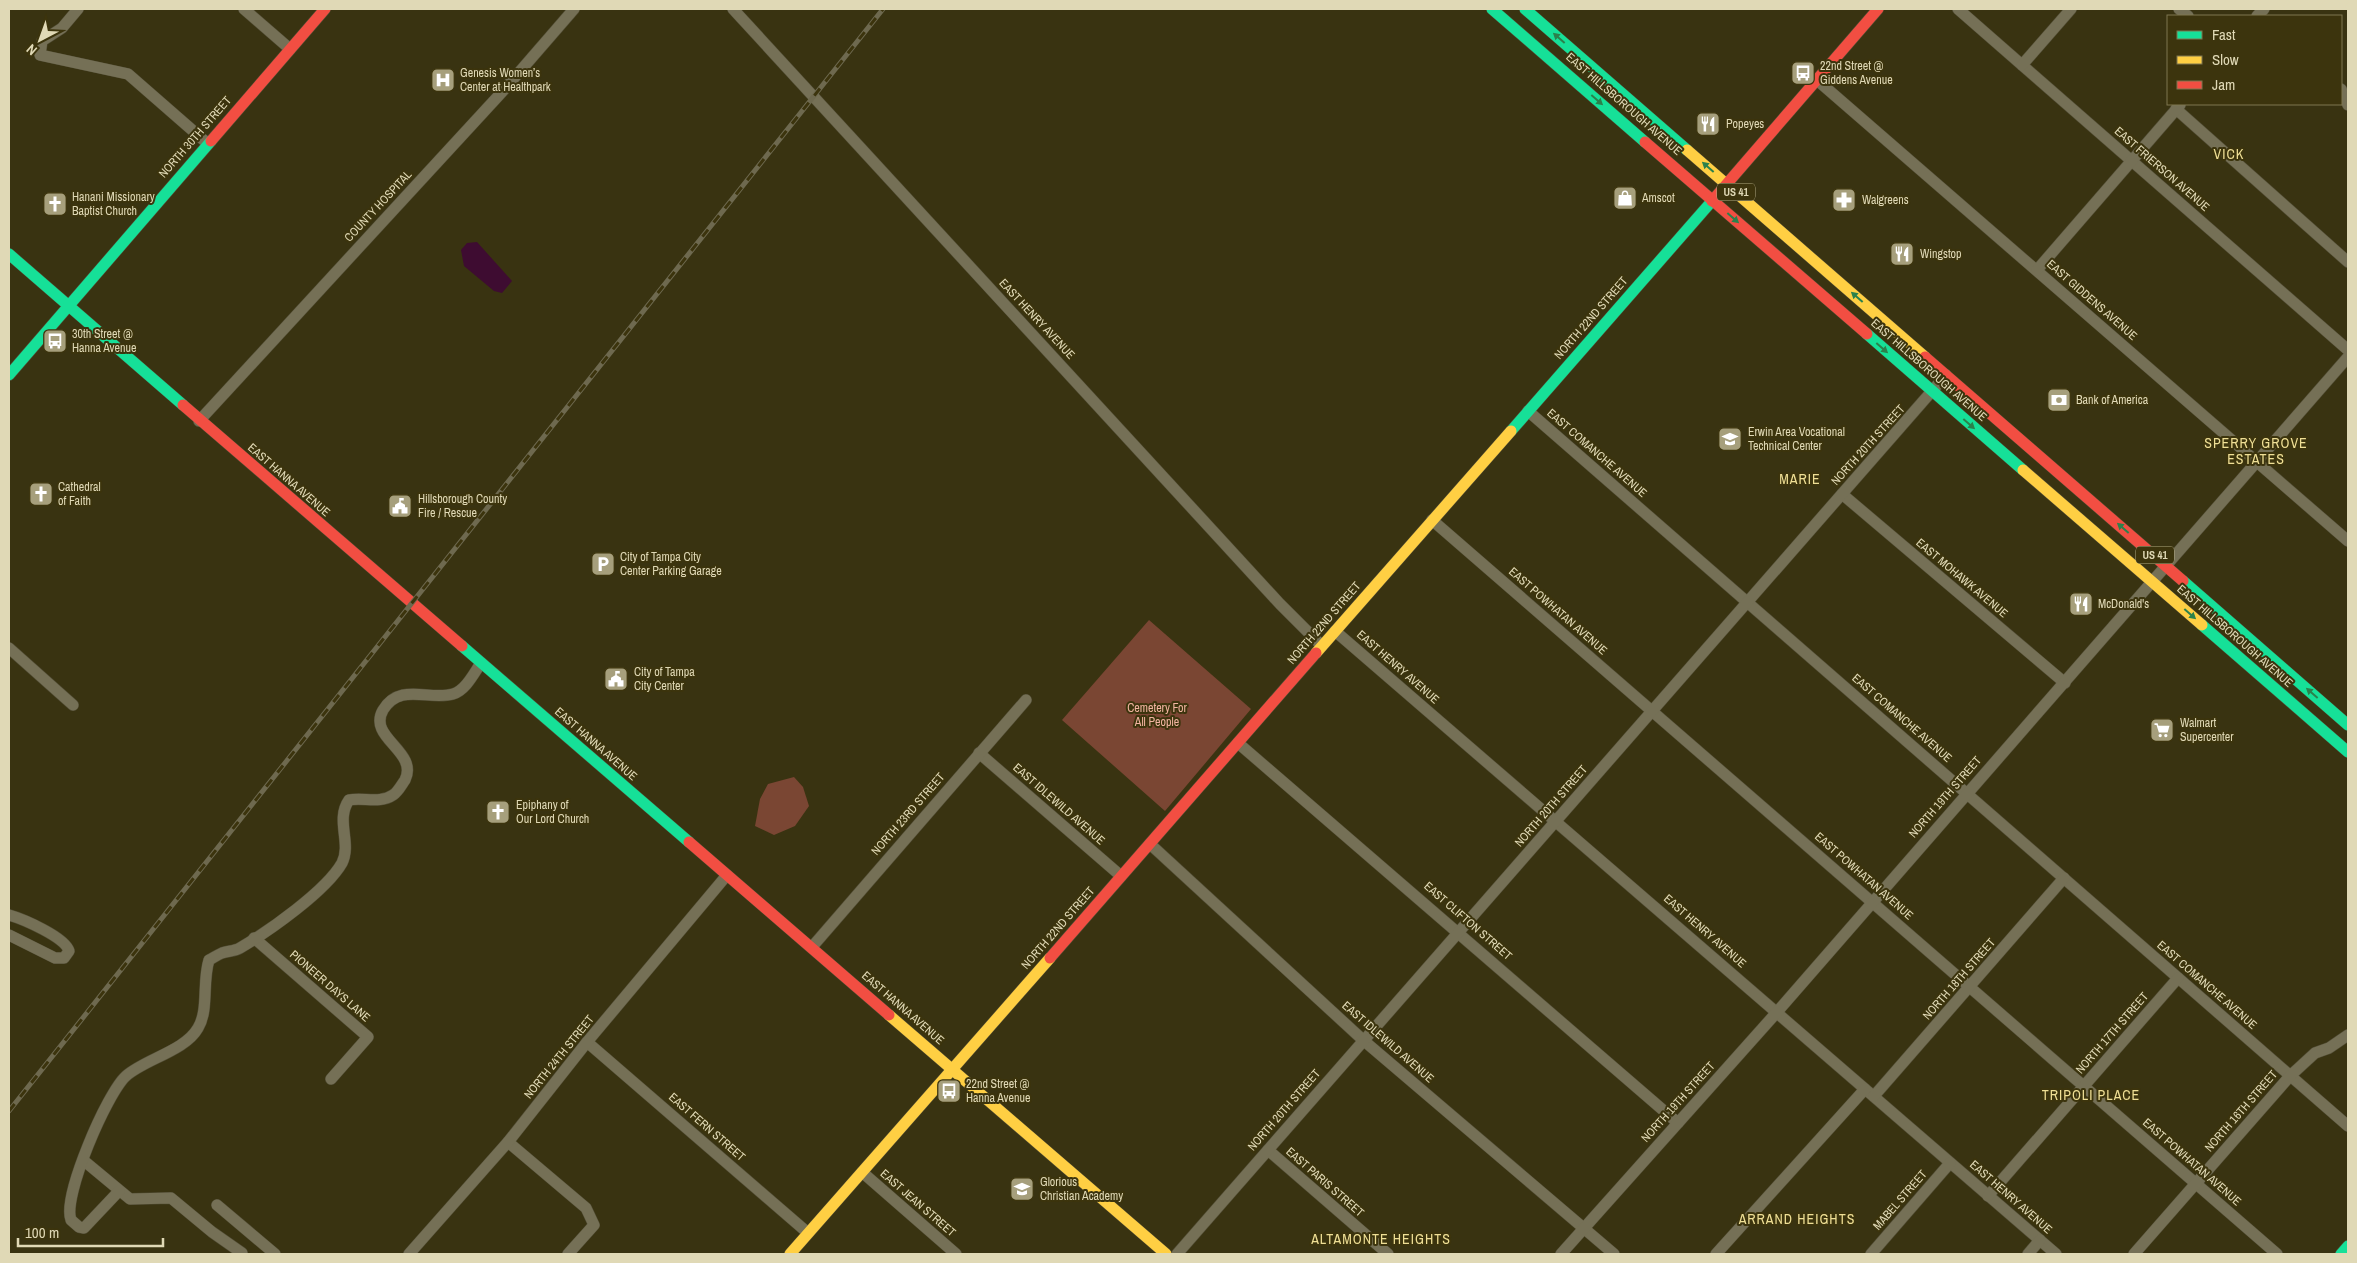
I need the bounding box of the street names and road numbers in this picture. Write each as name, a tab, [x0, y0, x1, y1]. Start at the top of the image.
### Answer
street label: EAST HILLSBOROUGH AVENUE	[1563, 49, 1685, 159]
street label: NORTH 30TH STREET	[155, 93, 235, 181]
street label: EAST FRIERSON AVENUE	[2111, 123, 2213, 215]
street label: COUNTY HOSPITAL	[341, 166, 416, 245]
road number: US 41	[1717, 183, 1755, 200]
street label: EAST GIDDENS AVENUE	[2043, 256, 2141, 344]
street label: NORTH 22ND STREET	[1551, 273, 1631, 363]
street label: EAST HENRY AVENUE	[996, 275, 1078, 363]
street label: EAST HILLSBOROUGH AVENUE	[1868, 315, 1990, 425]
street label: NORTH 20TH STREET	[1828, 401, 1908, 489]
street label: EAST COMANCHE AVENUE	[1544, 405, 1650, 501]
street label: EAST HANNA AVENUE	[244, 440, 334, 520]
street label: EAST MOHAWK AVENUE	[1913, 535, 2011, 621]
road number: US 41	[2136, 546, 2174, 564]
street label: EAST POWHATAN AVENUE	[1505, 564, 1611, 658]
street label: NORTH 22ND STREET	[1284, 578, 1364, 668]
street label: EAST HILLSBOROUGH AVENUE	[2174, 581, 2296, 691]
street label: EAST HENRY AVENUE	[1353, 627, 1443, 707]
street label: EAST COMANCHE AVENUE	[1849, 670, 1955, 766]
street label: EAST HANNA AVENUE	[551, 704, 641, 784]
street label: NORTH 19TH STREET	[1905, 753, 1985, 841]
street label: EAST IDLEWILD AVENUE	[1010, 760, 1108, 848]
street label: NORTH 20TH STREET	[1511, 762, 1591, 850]
street label: NORTH 23RD STREET	[868, 769, 948, 859]
street label: EAST POWHATAN AVENUE	[1811, 829, 1917, 923]
street label: EAST CLIFTON STREET	[1421, 878, 1515, 964]
street label: NORTH 22ND STREET	[1018, 883, 1098, 973]
street label: EAST HENRY AVENUE	[1660, 891, 1750, 971]
street label: NORTH 18TH STREET	[1919, 935, 1999, 1023]
street label: EAST COMANCHE AVENUE	[2154, 937, 2260, 1033]
street label: PIONEER DAYS LANE	[286, 947, 374, 1025]
street label: EAST HANNA AVENUE	[858, 968, 948, 1048]
street label: NORTH 17TH STREET	[2072, 989, 2152, 1077]
street label: EAST IDLEWILD AVENUE	[1339, 998, 1437, 1086]
street label: NORTH 24TH STREET	[520, 1012, 598, 1102]
street label: NORTH 19TH STREET	[1638, 1058, 1718, 1146]
street label: NORTH 20TH STREET	[1244, 1066, 1324, 1154]
street label: NORTH 16TH STREET	[2201, 1067, 2281, 1155]
street label: EAST FERN STREET	[665, 1089, 749, 1165]
street label: EAST POWHATAN AVENUE	[2139, 1115, 2245, 1209]
street label: EAST PARIS STREET	[1283, 1144, 1367, 1220]
street label: EAST HENRY AVENUE	[1966, 1157, 2056, 1237]
street label: EAST JEAN STREET	[877, 1166, 959, 1240]
street label: MABEL STREET	[1870, 1167, 1930, 1233]

